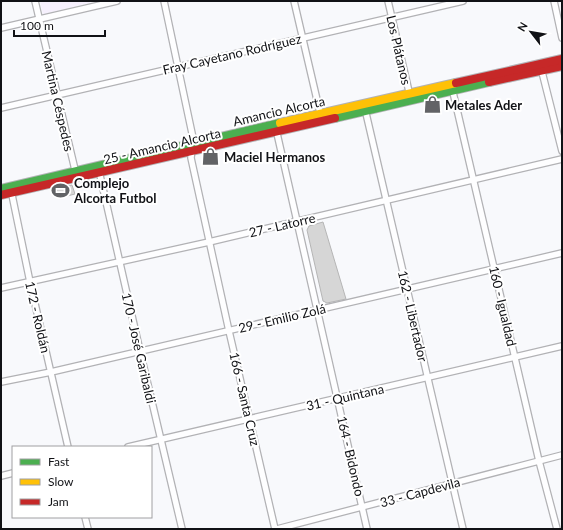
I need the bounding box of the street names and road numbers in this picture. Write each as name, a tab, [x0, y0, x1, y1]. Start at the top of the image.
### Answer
street label: Los Plátanos	[383, 14, 415, 87]
street label: Fray Cayetano Rodríguez	[161, 30, 303, 78]
street label: Martina Céspedes	[39, 49, 77, 153]
street label: Amancio Alcorta	[231, 93, 327, 129]
street label: 25 - Amancio Alcorta	[102, 125, 222, 167]
street label: 27 - Latorre	[247, 210, 317, 240]
street label: 160 - Igualdad	[486, 264, 520, 348]
street label: 162 - Libertador	[395, 269, 431, 363]
street label: 172 - Roldán	[22, 280, 54, 354]
street label: 170 - José Garibaldi	[118, 291, 160, 405]
street label: 29 - Emilio Zolá	[237, 300, 327, 336]
street label: 166 - Santa Cruz	[226, 351, 264, 448]
street label: 31 - Quintana	[305, 380, 385, 414]
street label: 164 - Bidondo	[334, 414, 368, 498]
street label: 33 - Capdevila	[378, 474, 462, 510]

